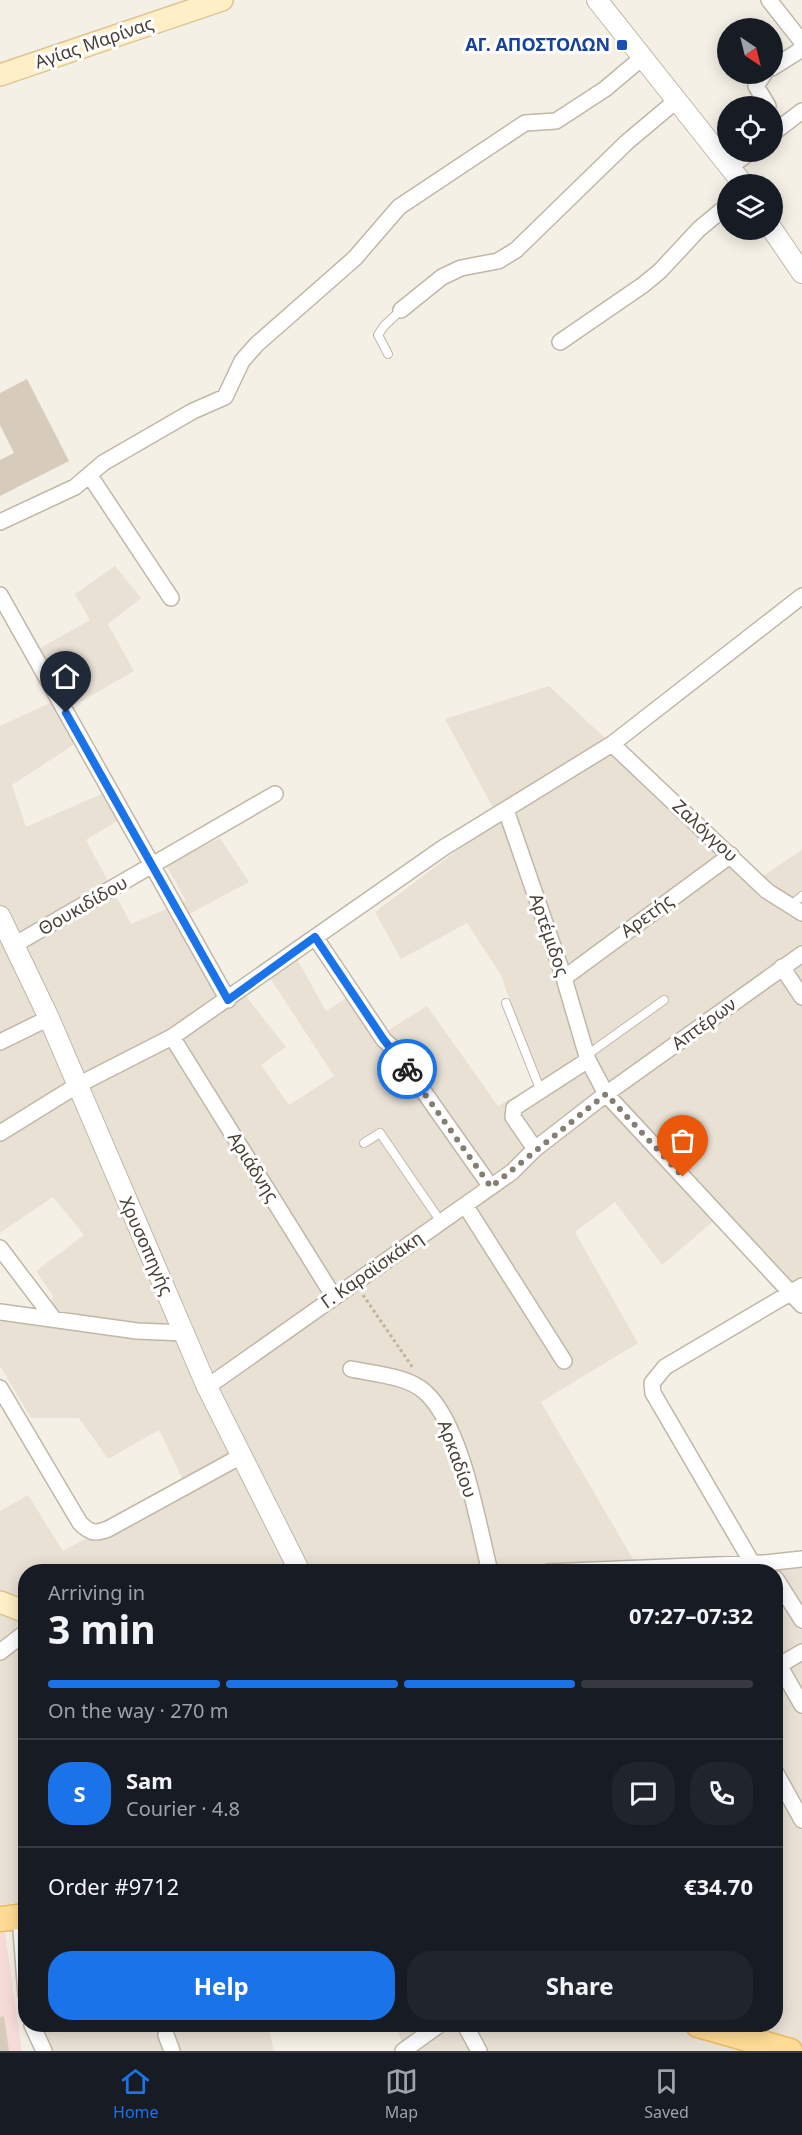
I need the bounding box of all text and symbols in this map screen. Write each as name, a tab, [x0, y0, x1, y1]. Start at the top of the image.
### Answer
street label: Αγίας Μαρίνας	[31, 10, 156, 74]
north arrow	[717, 18, 783, 84]
map controls	[717, 18, 783, 240]
place label: ΑΓ. ΑΠΟΣΤΟΛΩΝ	[465, 32, 610, 56]
marker: ΑΓ. ΑΠΟΣΤΟΛΩΝ	[615, 38, 629, 52]
button: locate	[717, 96, 783, 162]
button: layers	[717, 174, 783, 240]
pin	[40, 651, 91, 713]
icon: home	[49, 660, 82, 693]
street label: Ζαλόγγου	[668, 794, 744, 867]
street label: Θουκιδίδου	[33, 870, 132, 940]
street label: Αρετής	[615, 888, 678, 942]
street label: Αρτέμιδος	[525, 890, 575, 980]
street label: Απτέρων	[666, 992, 741, 1055]
courier	[377, 1039, 437, 1099]
icon: bike	[391, 1053, 424, 1086]
pin	[657, 1115, 708, 1177]
icon: bag	[666, 1124, 699, 1157]
street label: Αριάδνης	[223, 1127, 285, 1206]
street label: Χρυσοπηγής	[115, 1193, 179, 1299]
street label: Γ. Καραϊσκάκη	[316, 1225, 427, 1313]
street label: Αρκαδίου	[433, 1417, 483, 1501]
text: Arriving in	[48, 1579, 145, 1606]
text: 07:27–07:32	[629, 1600, 753, 1630]
text: 3 min	[48, 1602, 155, 1655]
text: On the way · 270 m	[48, 1697, 228, 1724]
button: chat	[612, 1762, 675, 1825]
button: phone	[690, 1762, 753, 1825]
text: Sam	[126, 1765, 173, 1795]
text: S	[73, 1778, 86, 1808]
text: Courier · 4.8	[126, 1795, 240, 1822]
text: Order #9712	[48, 1871, 179, 1901]
text: €34.70	[684, 1871, 753, 1901]
button: Help	[48, 1951, 395, 2020]
button: Share	[407, 1951, 753, 2020]
tab: Home	[113, 2065, 159, 2123]
tab: Map	[385, 2065, 418, 2123]
tab: Saved	[644, 2065, 689, 2123]

